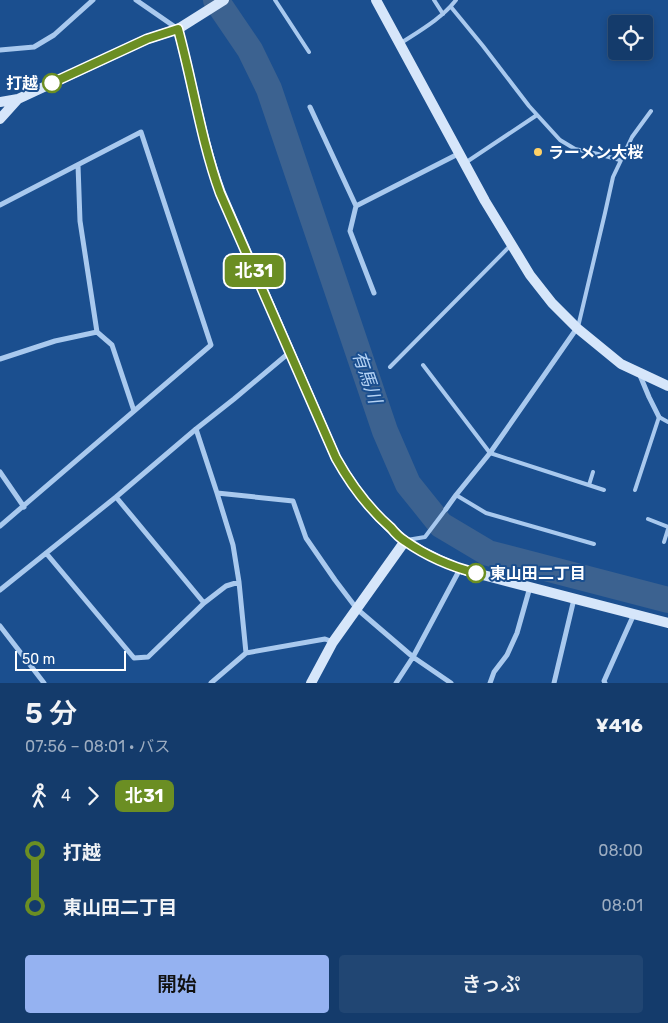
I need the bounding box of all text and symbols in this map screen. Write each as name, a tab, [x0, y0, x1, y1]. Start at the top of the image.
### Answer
map controls	[608, 15, 653, 60]
button: locate	[608, 15, 653, 60]
marker: 打越	[42, 73, 62, 93]
place label: 打越	[6, 74, 38, 93]
place label: ラーメン大桜	[548, 143, 643, 162]
marker: ラーメン大桜	[532, 146, 544, 158]
line badge: 北31	[225, 255, 283, 287]
text: 北31	[235, 260, 273, 282]
water label: 有馬川	[348, 348, 387, 408]
marker: 東山田二丁目	[466, 563, 486, 583]
place label: 東山田二丁目	[490, 564, 586, 583]
scale bar	[15, 648, 126, 671]
text: 50 m	[22, 651, 55, 668]
text: 5 分	[25, 697, 77, 730]
text: ¥416	[596, 714, 643, 737]
text: 07:56 – 08:01 · バス	[25, 737, 170, 756]
icon: walk	[25, 782, 53, 810]
icon: forward	[79, 782, 107, 810]
text: 北31	[125, 785, 164, 807]
text: 4	[61, 786, 71, 805]
text: 打越	[63, 841, 101, 864]
text: 08:00	[598, 841, 643, 860]
text: 東山田二丁目	[63, 896, 177, 919]
text: 08:01	[602, 896, 643, 915]
button: 開始	[25, 955, 329, 1013]
button: きっぷ	[339, 955, 643, 1013]

